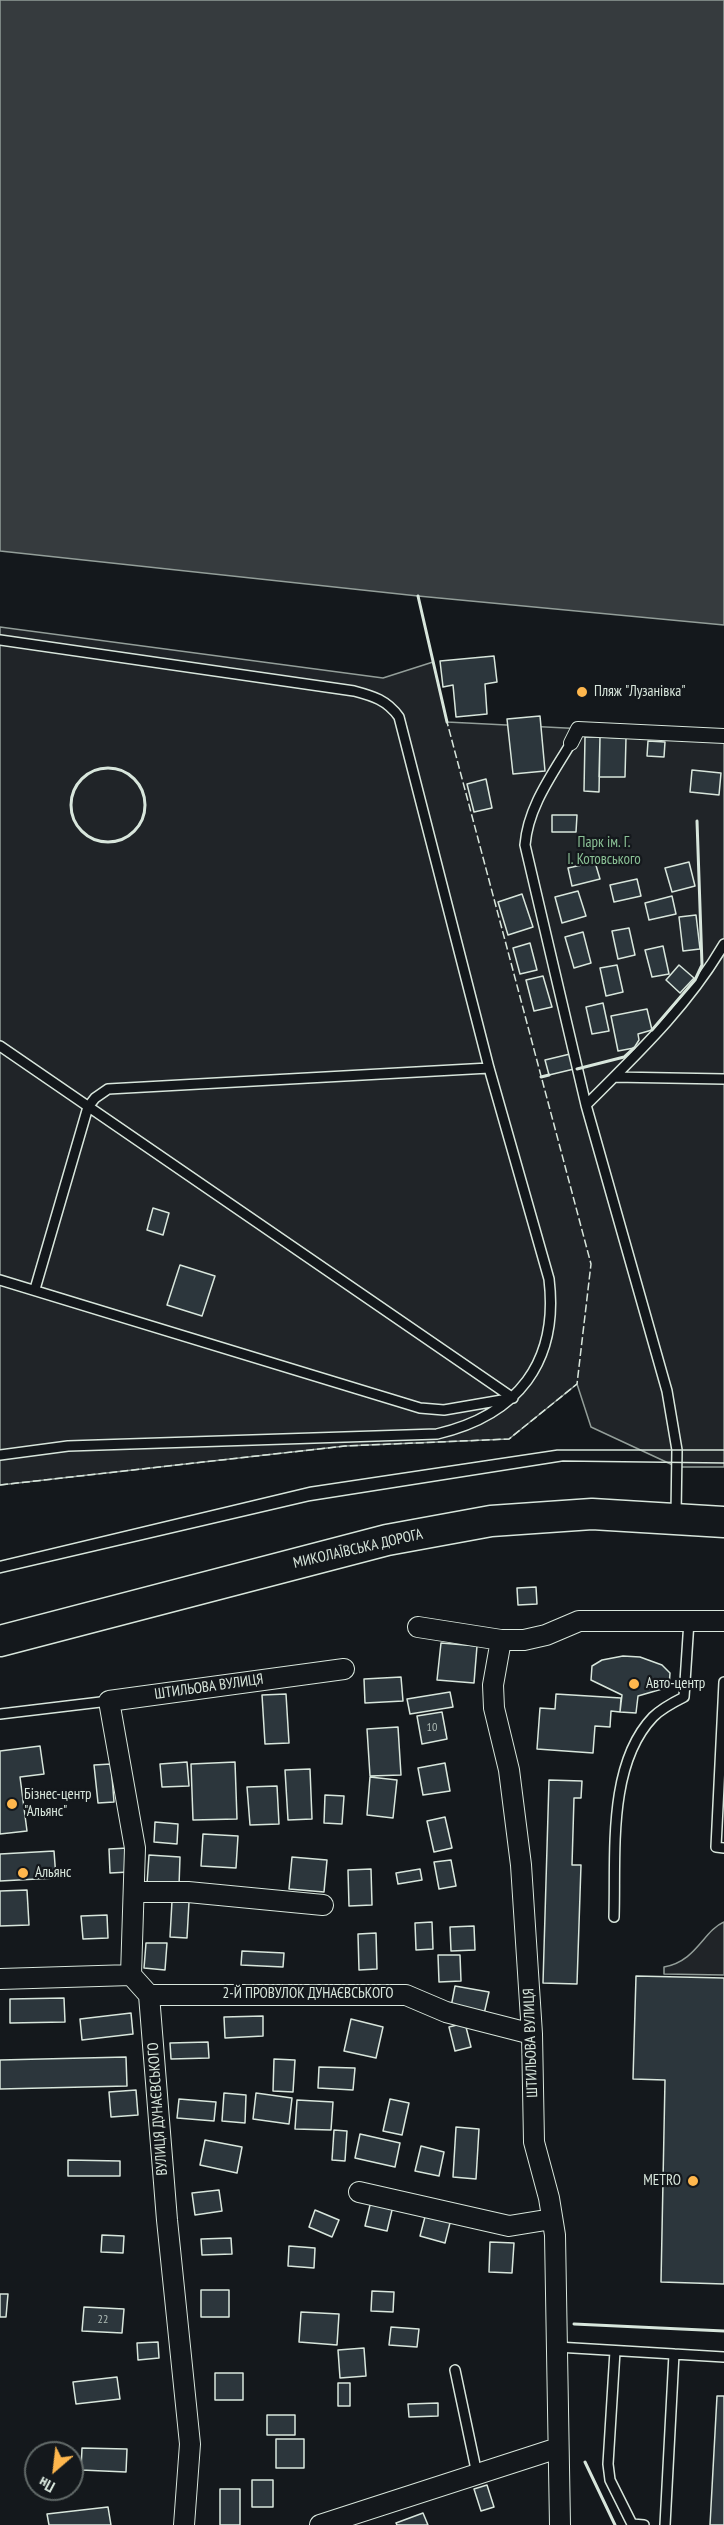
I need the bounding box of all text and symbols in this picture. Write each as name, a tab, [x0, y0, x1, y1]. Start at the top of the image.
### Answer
place label: Пляж "Лузанівка"	[594, 683, 685, 701]
marker: Пляж "Лузанівка"	[575, 685, 589, 699]
park label: Парк ім. Г. І. Котовського	[567, 834, 641, 869]
street label: МИКОЛАЇВСЬКА ДОРОГА	[292, 1525, 424, 1573]
street label: ШТИЛЬОВА ВУЛИЦЯ	[154, 1670, 264, 1704]
place label: Авто-центр	[646, 1675, 705, 1693]
marker: Авто-центр	[627, 1677, 641, 1691]
house number: 10	[427, 1721, 437, 1735]
place label: Бізнес-центр "Альянс"	[24, 1786, 92, 1821]
marker: Бізнес-центр "Альянс"	[5, 1797, 19, 1811]
place label: Альянс	[35, 1864, 71, 1882]
marker: Альянс	[16, 1866, 30, 1880]
street label: 2-Й ПРОВУЛОК ДУНАЄВСЬКОГО	[223, 1985, 393, 2003]
street label: ШТИЛЬОВА ВУЛИЦЯ	[520, 1988, 542, 2098]
street label: ВУЛИЦЯ ДУНАЄВСЬКОГО	[144, 2042, 172, 2176]
place label: METRO	[643, 2172, 681, 2190]
marker: METRO	[686, 2174, 700, 2188]
house number: 22	[98, 2313, 108, 2327]
north arrow	[24, 2441, 84, 2501]
text: Пн	[35, 2473, 58, 2498]

